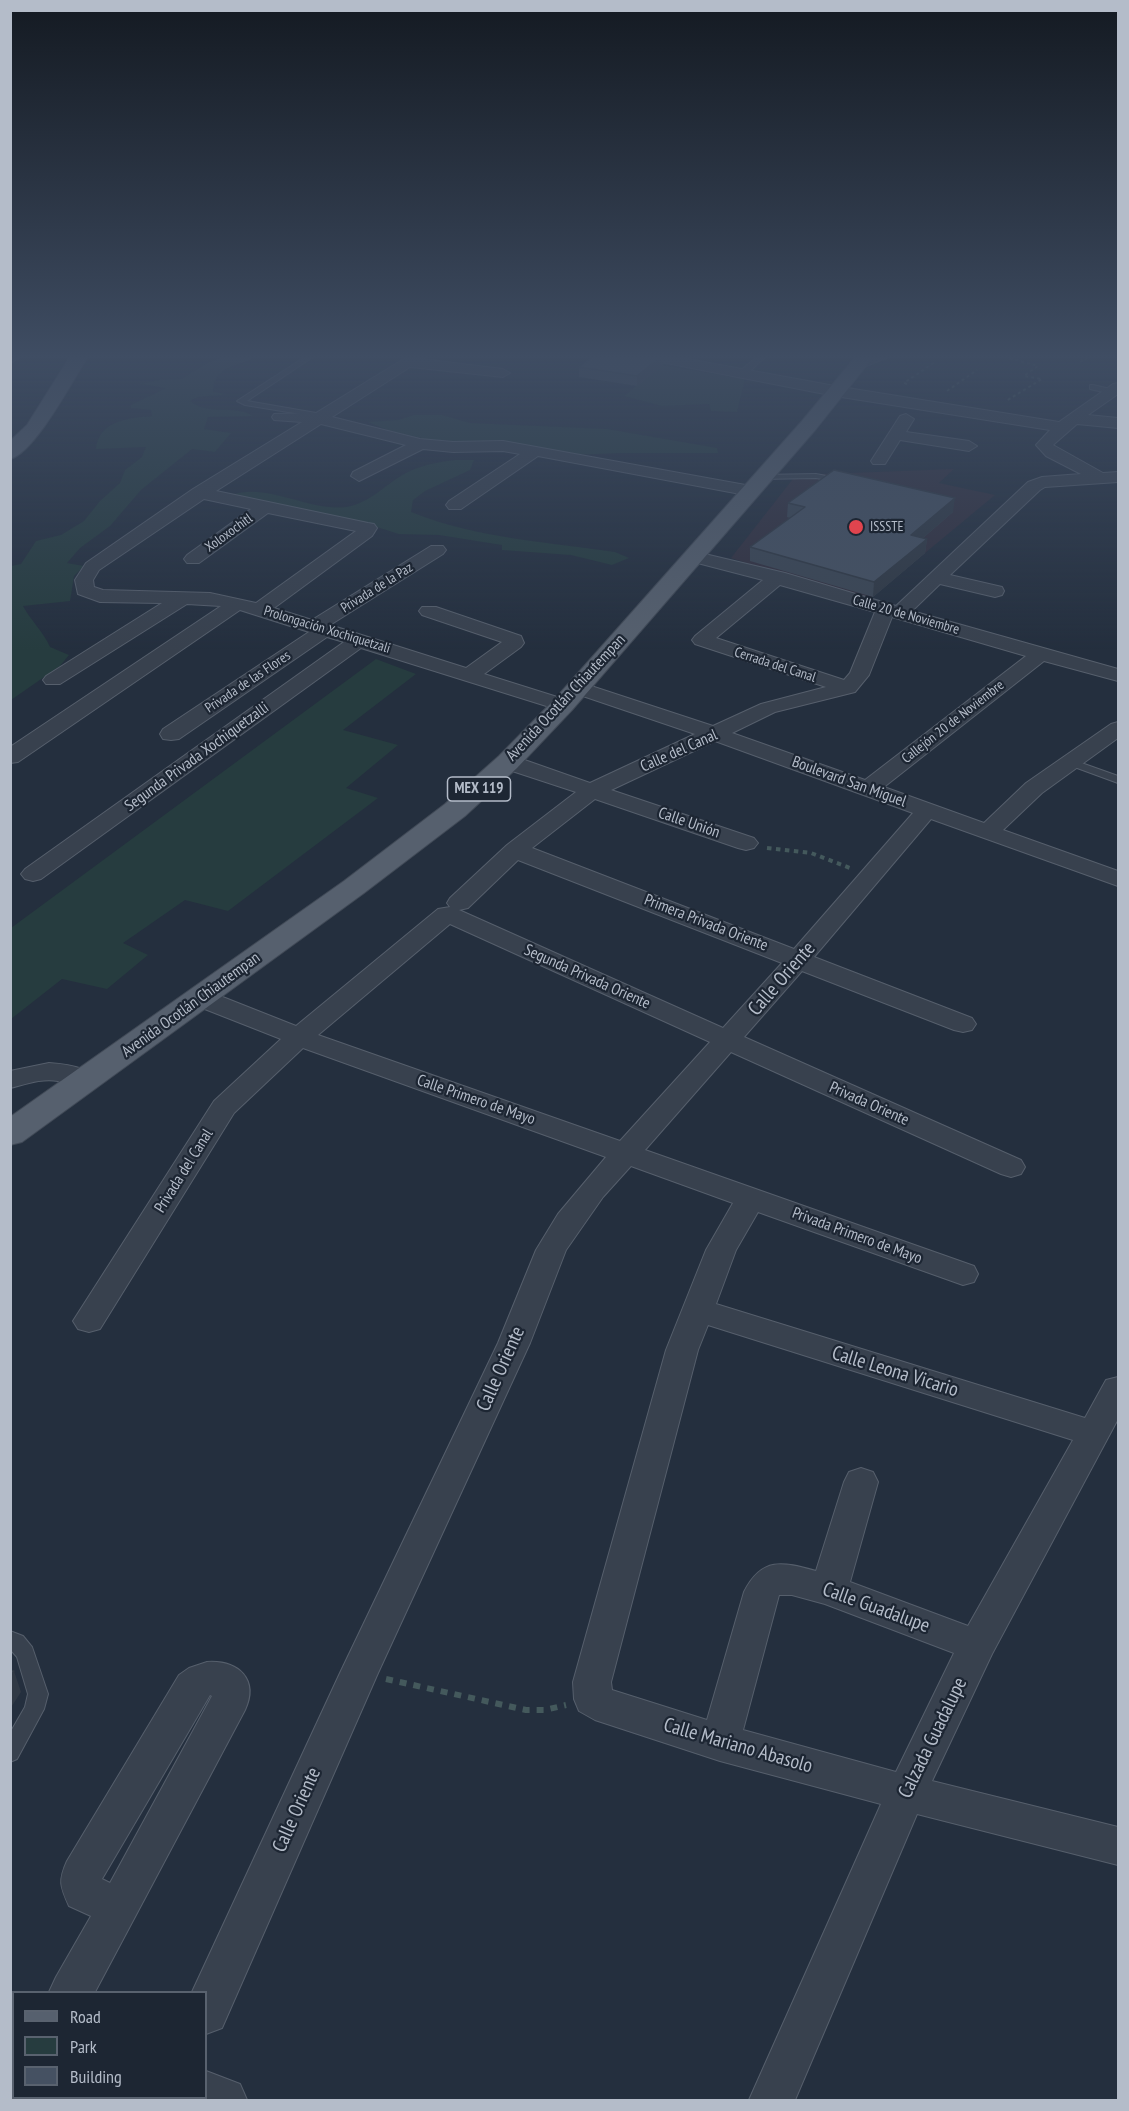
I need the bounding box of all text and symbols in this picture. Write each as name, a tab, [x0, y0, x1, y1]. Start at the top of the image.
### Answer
street label: Xoloxochitl	[202, 510, 256, 556]
marker: ISSSTE	[847, 518, 865, 536]
place label: ISSSTE	[870, 519, 904, 535]
street label: Privada de la Paz	[338, 559, 416, 617]
street label: Calle 20 de Noviembre	[851, 592, 961, 638]
street label: Prolongación Xochiquetzali	[262, 603, 392, 657]
street label: Avenida Ocotlán Chiautempan	[502, 631, 630, 765]
street label: Cerrada del Canal	[732, 644, 818, 686]
street label: Privada de las Flores	[202, 647, 294, 717]
street label: Callejón 20 de Noviembre	[899, 677, 1007, 767]
street label: Segunda Privada Xochiquetzalli	[121, 698, 273, 816]
street label: Calle del Canal	[638, 725, 720, 777]
street label: Boulevard San Miguel	[789, 752, 909, 812]
road number: MEX 119	[448, 777, 510, 801]
street label: Calle Unión	[656, 804, 722, 842]
street label: Primera Privada Oriente	[641, 891, 771, 955]
street label: Calle Oriente	[743, 937, 821, 1021]
street label: Segunda Privada Oriente	[521, 941, 653, 1013]
street label: Avenida Ocotlán Chiautempan	[118, 948, 264, 1062]
street label: Calle Primero de Mayo	[414, 1071, 538, 1129]
street label: Privada Oriente	[826, 1078, 912, 1130]
street label: Privada del Canal	[151, 1126, 217, 1216]
street label: Privada Primero de Mayo	[789, 1204, 925, 1268]
street label: Calle Oriente	[472, 1323, 530, 1415]
street label: Calle Leona Vicario	[829, 1341, 961, 1403]
street label: Calle Guadalupe	[819, 1578, 933, 1638]
street label: Calzada Guadalupe	[893, 1674, 973, 1802]
street label: Calle Mariano Abasolo	[661, 1713, 815, 1779]
street label: Calle Oriente	[268, 1764, 326, 1856]
legend	[12, 1991, 207, 2099]
text: Road	[70, 2005, 101, 2028]
text: Park	[70, 2035, 97, 2058]
text: Building	[70, 2065, 122, 2088]

